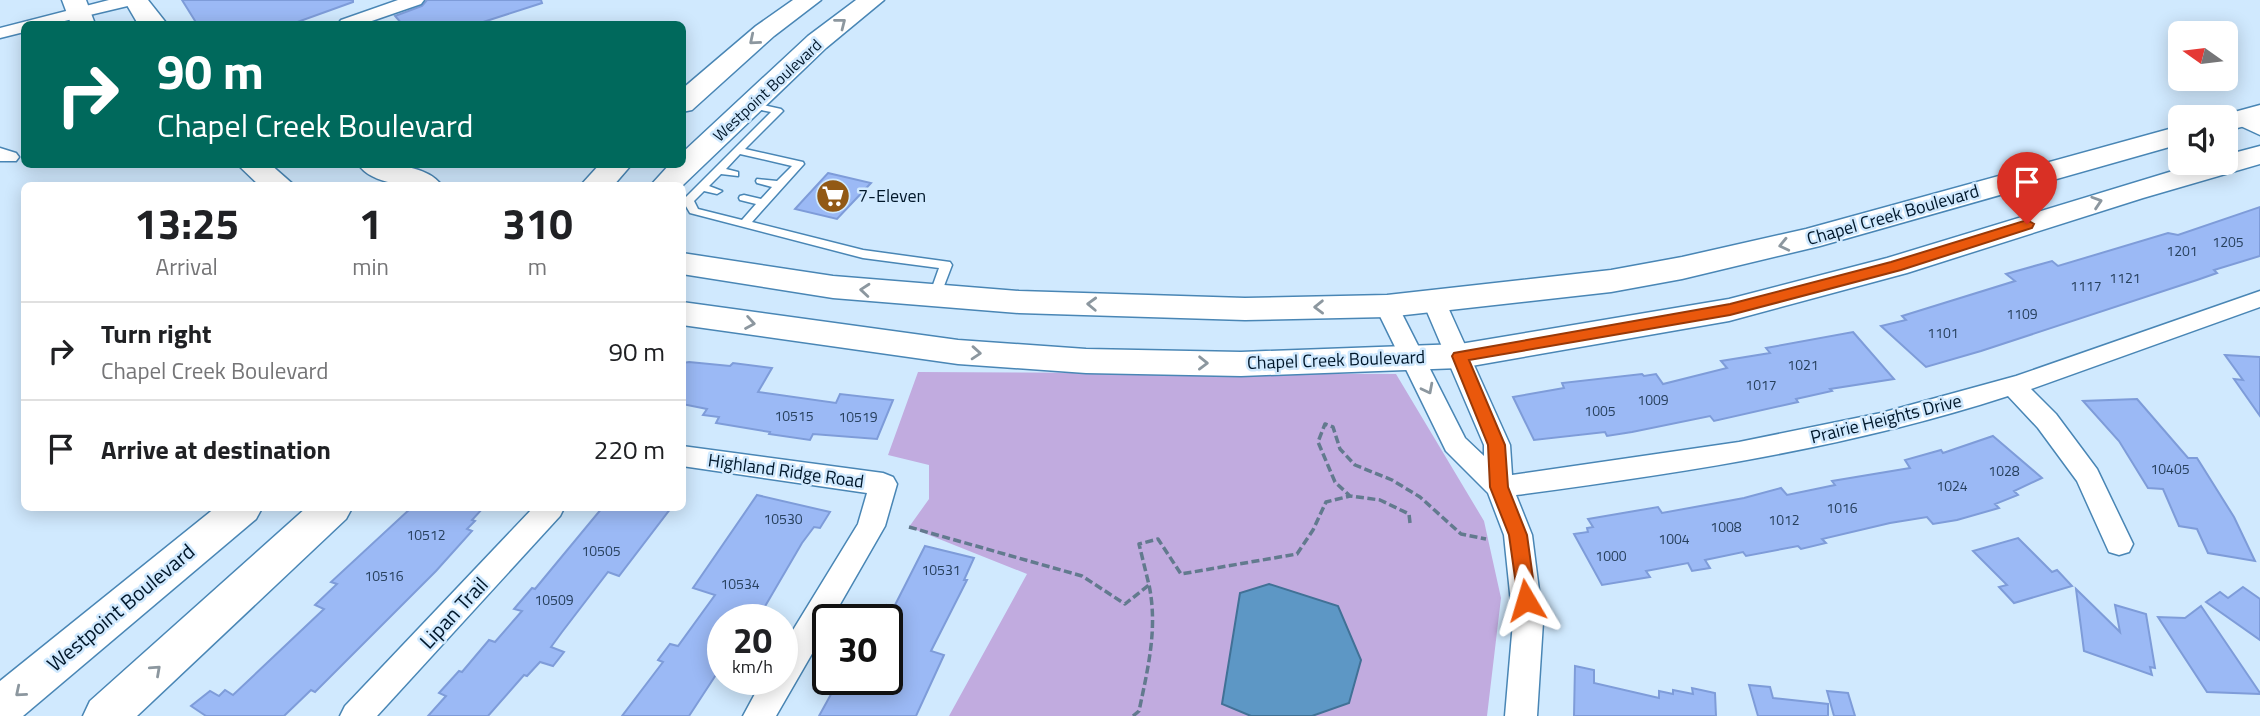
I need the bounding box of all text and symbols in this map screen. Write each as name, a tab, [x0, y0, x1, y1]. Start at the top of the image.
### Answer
one-way arrow	[833, 19, 846, 31]
north arrow	[2168, 21, 2238, 91]
map controls	[2168, 21, 2238, 175]
one-way arrow	[749, 31, 761, 44]
text: 90 m	[157, 33, 264, 108]
street label: Westpoint Boulevard	[707, 33, 827, 147]
icon: right	[42, 49, 133, 140]
text: Chapel Creek Boulevard	[157, 101, 473, 149]
button: sound	[2168, 105, 2238, 175]
pin	[1997, 152, 2057, 224]
icon: arrive	[2008, 163, 2046, 201]
supermarket icon: 7-Eleven	[814, 177, 852, 215]
street label: Chapel Creek Boulevard	[1804, 177, 1982, 252]
place label: 7-Eleven	[858, 182, 926, 209]
text: 13:25	[134, 191, 239, 255]
text: 1	[359, 191, 382, 255]
text: 310	[502, 191, 573, 255]
one-way arrow	[2090, 196, 2102, 211]
house number: 1205	[2212, 231, 2244, 252]
one-way arrow	[1778, 236, 1790, 251]
house number: 1201	[2166, 240, 2198, 261]
text: Arrival	[155, 249, 218, 284]
text: min	[352, 249, 389, 284]
text: m	[528, 249, 547, 284]
house number: 1121	[2109, 267, 2141, 288]
house number: 1117	[2070, 275, 2102, 296]
one-way arrow	[859, 283, 870, 298]
one-way arrow	[1086, 297, 1097, 312]
one-way arrow	[1313, 300, 1324, 315]
house number: 1109	[2006, 303, 2038, 324]
text: Turn right	[101, 314, 212, 353]
one-way arrow	[744, 315, 756, 330]
house number: 1101	[1927, 322, 1959, 343]
icon: right	[42, 332, 80, 370]
text: 90 m	[608, 332, 665, 371]
street label: Chapel Creek Boulevard	[1247, 343, 1425, 376]
one-way arrow	[970, 345, 981, 360]
text: Chapel Creek Boulevard	[101, 353, 328, 388]
house number: 1021	[1787, 354, 1819, 375]
one-way arrow	[1198, 355, 1208, 371]
house number: 1017	[1745, 374, 1777, 395]
one-way arrow	[1419, 382, 1433, 394]
street label: Prairie Heights Drive	[1807, 387, 1964, 450]
house number: 1009	[1637, 389, 1669, 410]
house number: 1005	[1584, 400, 1616, 421]
house number: 10515	[774, 405, 814, 426]
house number: 10519	[838, 406, 878, 427]
icon: arrive	[42, 430, 80, 468]
text: Arrive at destination	[101, 430, 331, 469]
text: 220 m	[594, 430, 665, 469]
street label: Highland Ridge Road	[706, 446, 866, 495]
house number: 10405	[2150, 458, 2190, 479]
house number: 1028	[1988, 460, 2020, 481]
house number: 1024	[1936, 475, 1968, 496]
house number: 1016	[1826, 497, 1858, 518]
house number: 10530	[763, 508, 803, 529]
house number: 1012	[1768, 509, 1800, 530]
house number: 1008	[1710, 516, 1742, 537]
house number: 10512	[406, 524, 446, 545]
house number: 1004	[1658, 528, 1690, 549]
street label: Westpoint Boulevard	[39, 536, 201, 679]
house number: 10505	[581, 540, 621, 561]
house number: 1000	[1595, 545, 1627, 566]
house number: 10531	[921, 559, 961, 580]
position arrow	[1489, 563, 1563, 637]
house number: 10516	[364, 565, 404, 586]
street label: Lipan Trail	[411, 569, 495, 656]
house number: 10534	[720, 573, 760, 594]
house number: 10509	[534, 589, 574, 610]
speed limit sign: 30	[812, 604, 903, 695]
text: 20	[733, 613, 772, 667]
text: km/h	[732, 653, 773, 680]
one-way arrow	[148, 666, 161, 678]
one-way arrow	[15, 683, 28, 696]

